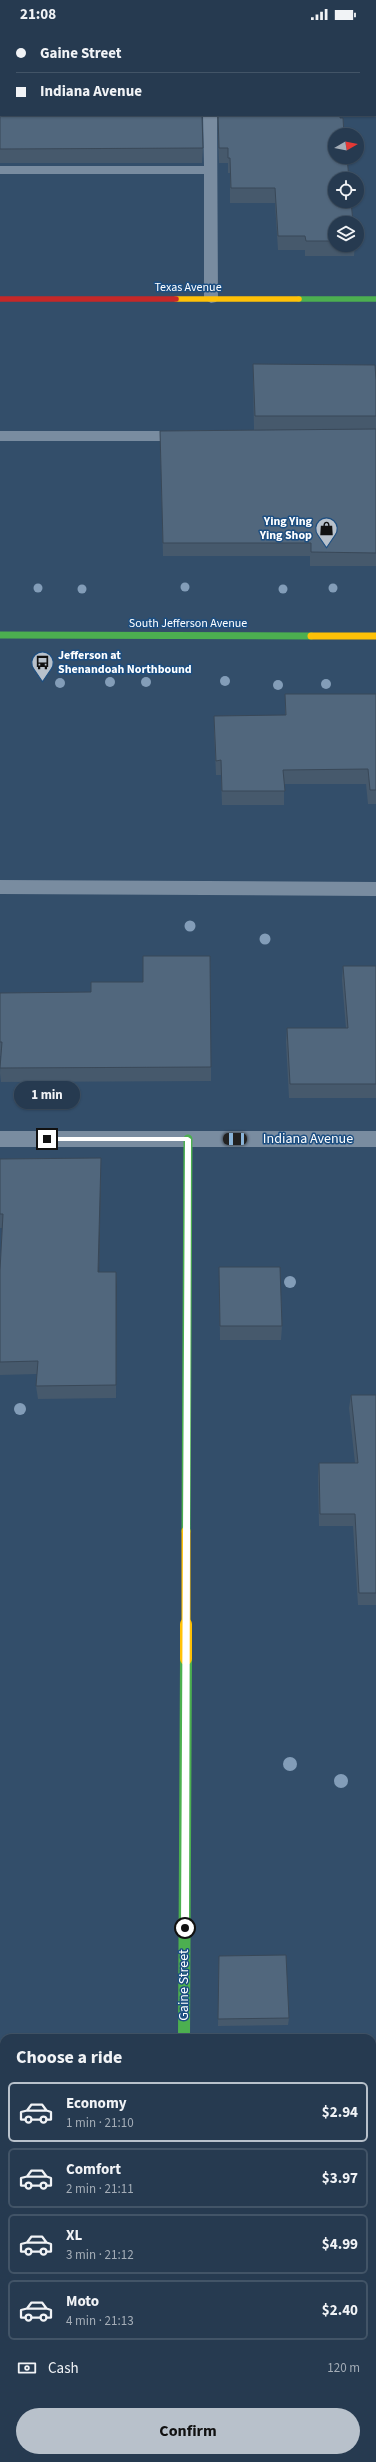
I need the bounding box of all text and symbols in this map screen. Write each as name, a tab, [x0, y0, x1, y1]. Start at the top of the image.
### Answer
text: 21:08	[20, 4, 56, 25]
text: Gaine Street	[40, 43, 122, 64]
text: Indiana Avenue	[40, 81, 142, 102]
north arrow	[328, 128, 364, 164]
map controls	[328, 128, 364, 252]
button: locate	[328, 172, 364, 208]
button: layers	[328, 216, 364, 252]
street label: Texas Avenue	[154, 279, 222, 296]
place label: Ying Ying Ying Shop	[259, 513, 313, 544]
shop icon: Ying Ying Ying Shop	[314, 515, 340, 548]
street label: South Jefferson Avenue	[129, 615, 247, 632]
place label: Jefferson at Shenandoah Northbound	[58, 647, 192, 678]
bus stop icon: Jefferson at Shenandoah Northbound	[30, 649, 56, 682]
callout: 1 min	[14, 1081, 80, 1109]
text: 1 min	[31, 1086, 63, 1104]
street label: Indiana Avenue	[263, 1129, 353, 1149]
route end	[38, 1130, 56, 1148]
car	[223, 1133, 247, 1145]
route start	[176, 1919, 194, 1937]
street label: Gaine Street	[174, 1949, 194, 2021]
text: Choose a ride	[16, 2045, 122, 2070]
text: Economy	[66, 2093, 127, 2114]
icon: car	[18, 2094, 54, 2130]
text: $2.94	[322, 2102, 358, 2123]
text: 1 min · 21:10	[66, 2114, 134, 2132]
text: Comfort	[66, 2159, 121, 2180]
icon: car	[18, 2160, 54, 2196]
text: $3.97	[322, 2168, 358, 2189]
text: 2 min · 21:11	[66, 2180, 134, 2198]
text: XL	[66, 2225, 82, 2246]
icon: car	[18, 2226, 54, 2262]
text: $4.99	[322, 2234, 358, 2255]
text: 3 min · 21:12	[66, 2246, 134, 2264]
text: Moto	[66, 2291, 99, 2312]
icon: car	[18, 2292, 54, 2328]
text: $2.40	[322, 2300, 358, 2321]
text: 4 min · 21:13	[66, 2312, 134, 2330]
icon: cash	[16, 2357, 38, 2379]
text: Cash	[48, 2358, 79, 2379]
text: 120 m	[327, 2359, 360, 2377]
button: Confirm	[16, 2408, 360, 2454]

